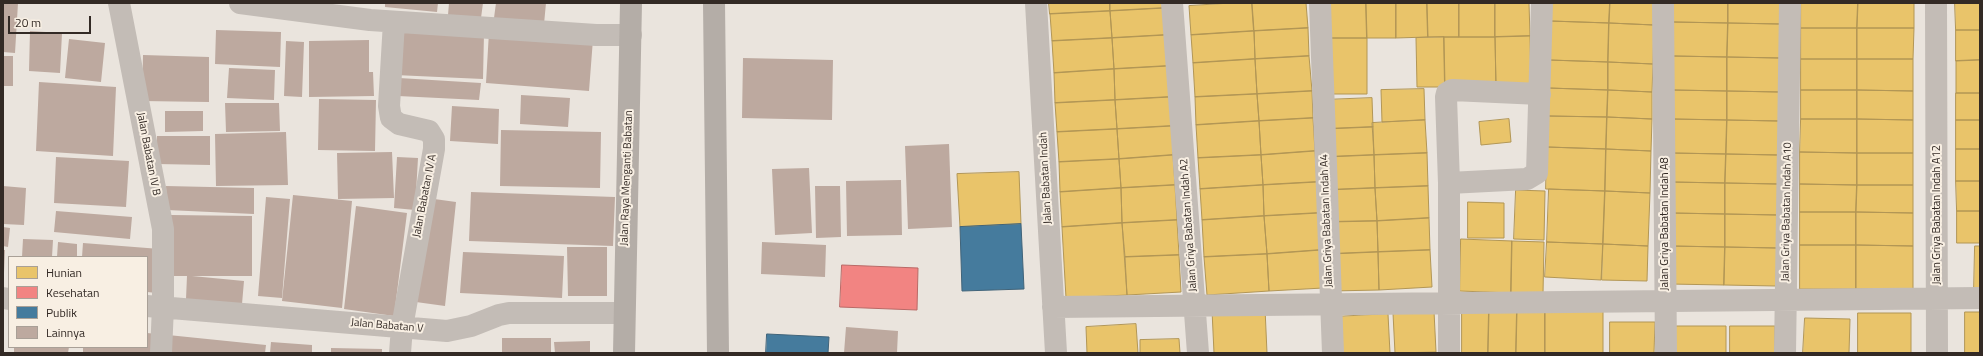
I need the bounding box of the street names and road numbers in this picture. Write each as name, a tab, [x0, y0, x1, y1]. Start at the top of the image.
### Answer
street label: Jalan Raya Menganti Babatan	[618, 110, 636, 246]
street label: Jalan Babatan IV B	[133, 111, 163, 197]
street label: Jalan Babatan Indah	[1037, 132, 1055, 224]
street label: Jalan Griya Babatan Indah A10	[1779, 142, 1795, 282]
street label: Jalan Griya Babatan Indah A12	[1930, 145, 1944, 285]
street label: Jalan Babatan IV A	[410, 153, 440, 239]
street label: Jalan Griya Babatan Indah A4	[1318, 154, 1336, 288]
street label: Jalan Griya Babatan Indah A8	[1658, 157, 1672, 291]
street label: Jalan Griya Babatan Indah A2	[1178, 158, 1200, 292]
street label: Jalan Babatan V	[350, 316, 424, 336]

